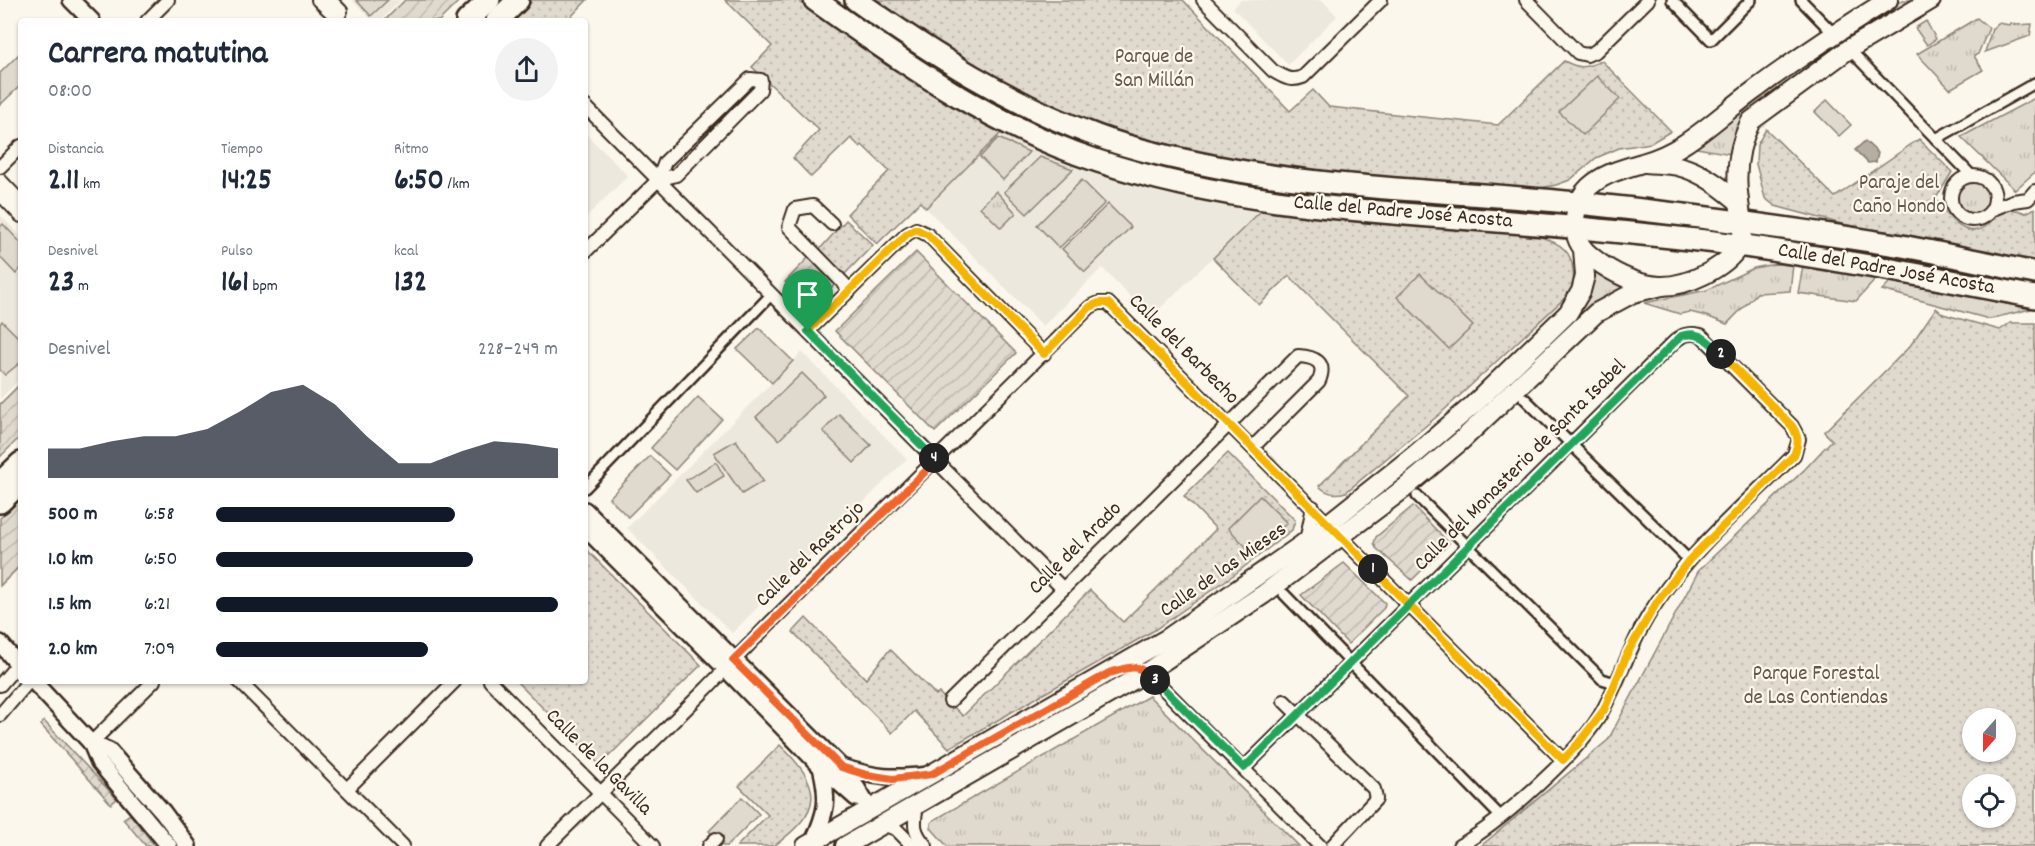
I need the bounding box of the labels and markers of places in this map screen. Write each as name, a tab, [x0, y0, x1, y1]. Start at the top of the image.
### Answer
pin	[782, 269, 833, 331]
pin: 2	[1706, 339, 1736, 369]
pin: 4	[919, 443, 949, 473]
pin: 1	[1358, 554, 1388, 584]
pin: 3	[1140, 665, 1170, 695]

